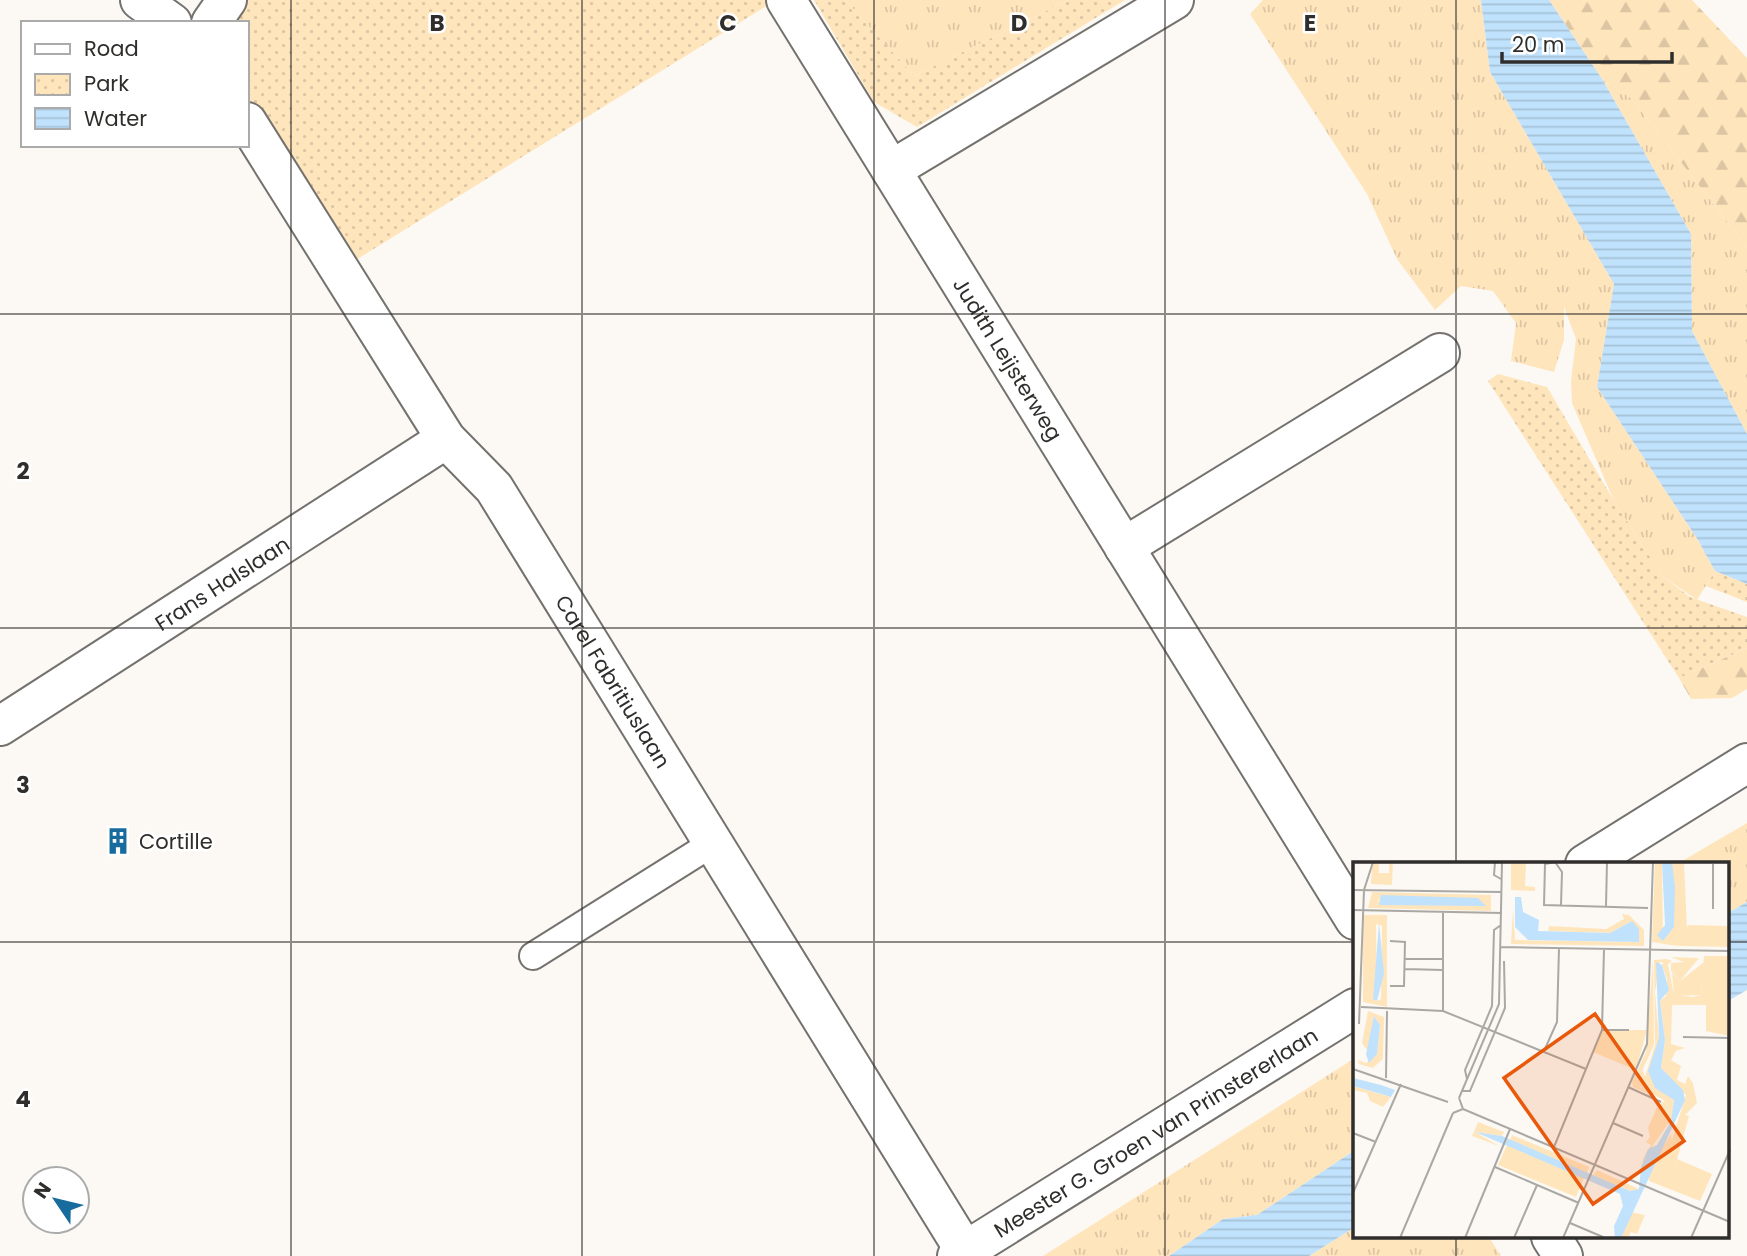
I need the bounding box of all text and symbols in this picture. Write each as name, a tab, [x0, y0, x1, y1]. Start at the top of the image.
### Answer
text: B	[429, 7, 445, 39]
text: C	[719, 7, 737, 39]
text: D	[1011, 7, 1027, 39]
text: E	[1304, 7, 1316, 39]
legend	[21, 21, 248, 147]
scale bar	[1502, 21, 1672, 65]
text: 20 m	[1512, 30, 1565, 59]
text: Road	[84, 34, 139, 63]
text: Park	[84, 69, 129, 98]
text: Water	[84, 104, 147, 133]
street label: Judith Leijsterweg	[946, 272, 1070, 446]
text: 2	[16, 455, 30, 487]
street label: Frans Halslaan	[149, 529, 295, 637]
street label: Carel Fabritiuslaan	[549, 589, 678, 773]
text: 3	[16, 769, 30, 801]
building icon: Cortille	[103, 826, 133, 856]
place label: Cortille	[139, 827, 213, 856]
inset map	[1353, 862, 1730, 1238]
street label: Meester G. Groen van Prinstererlaan	[988, 1020, 1323, 1244]
text: 4	[15, 1083, 31, 1115]
north arrow	[21, 1165, 91, 1235]
text: N	[27, 1177, 58, 1204]

